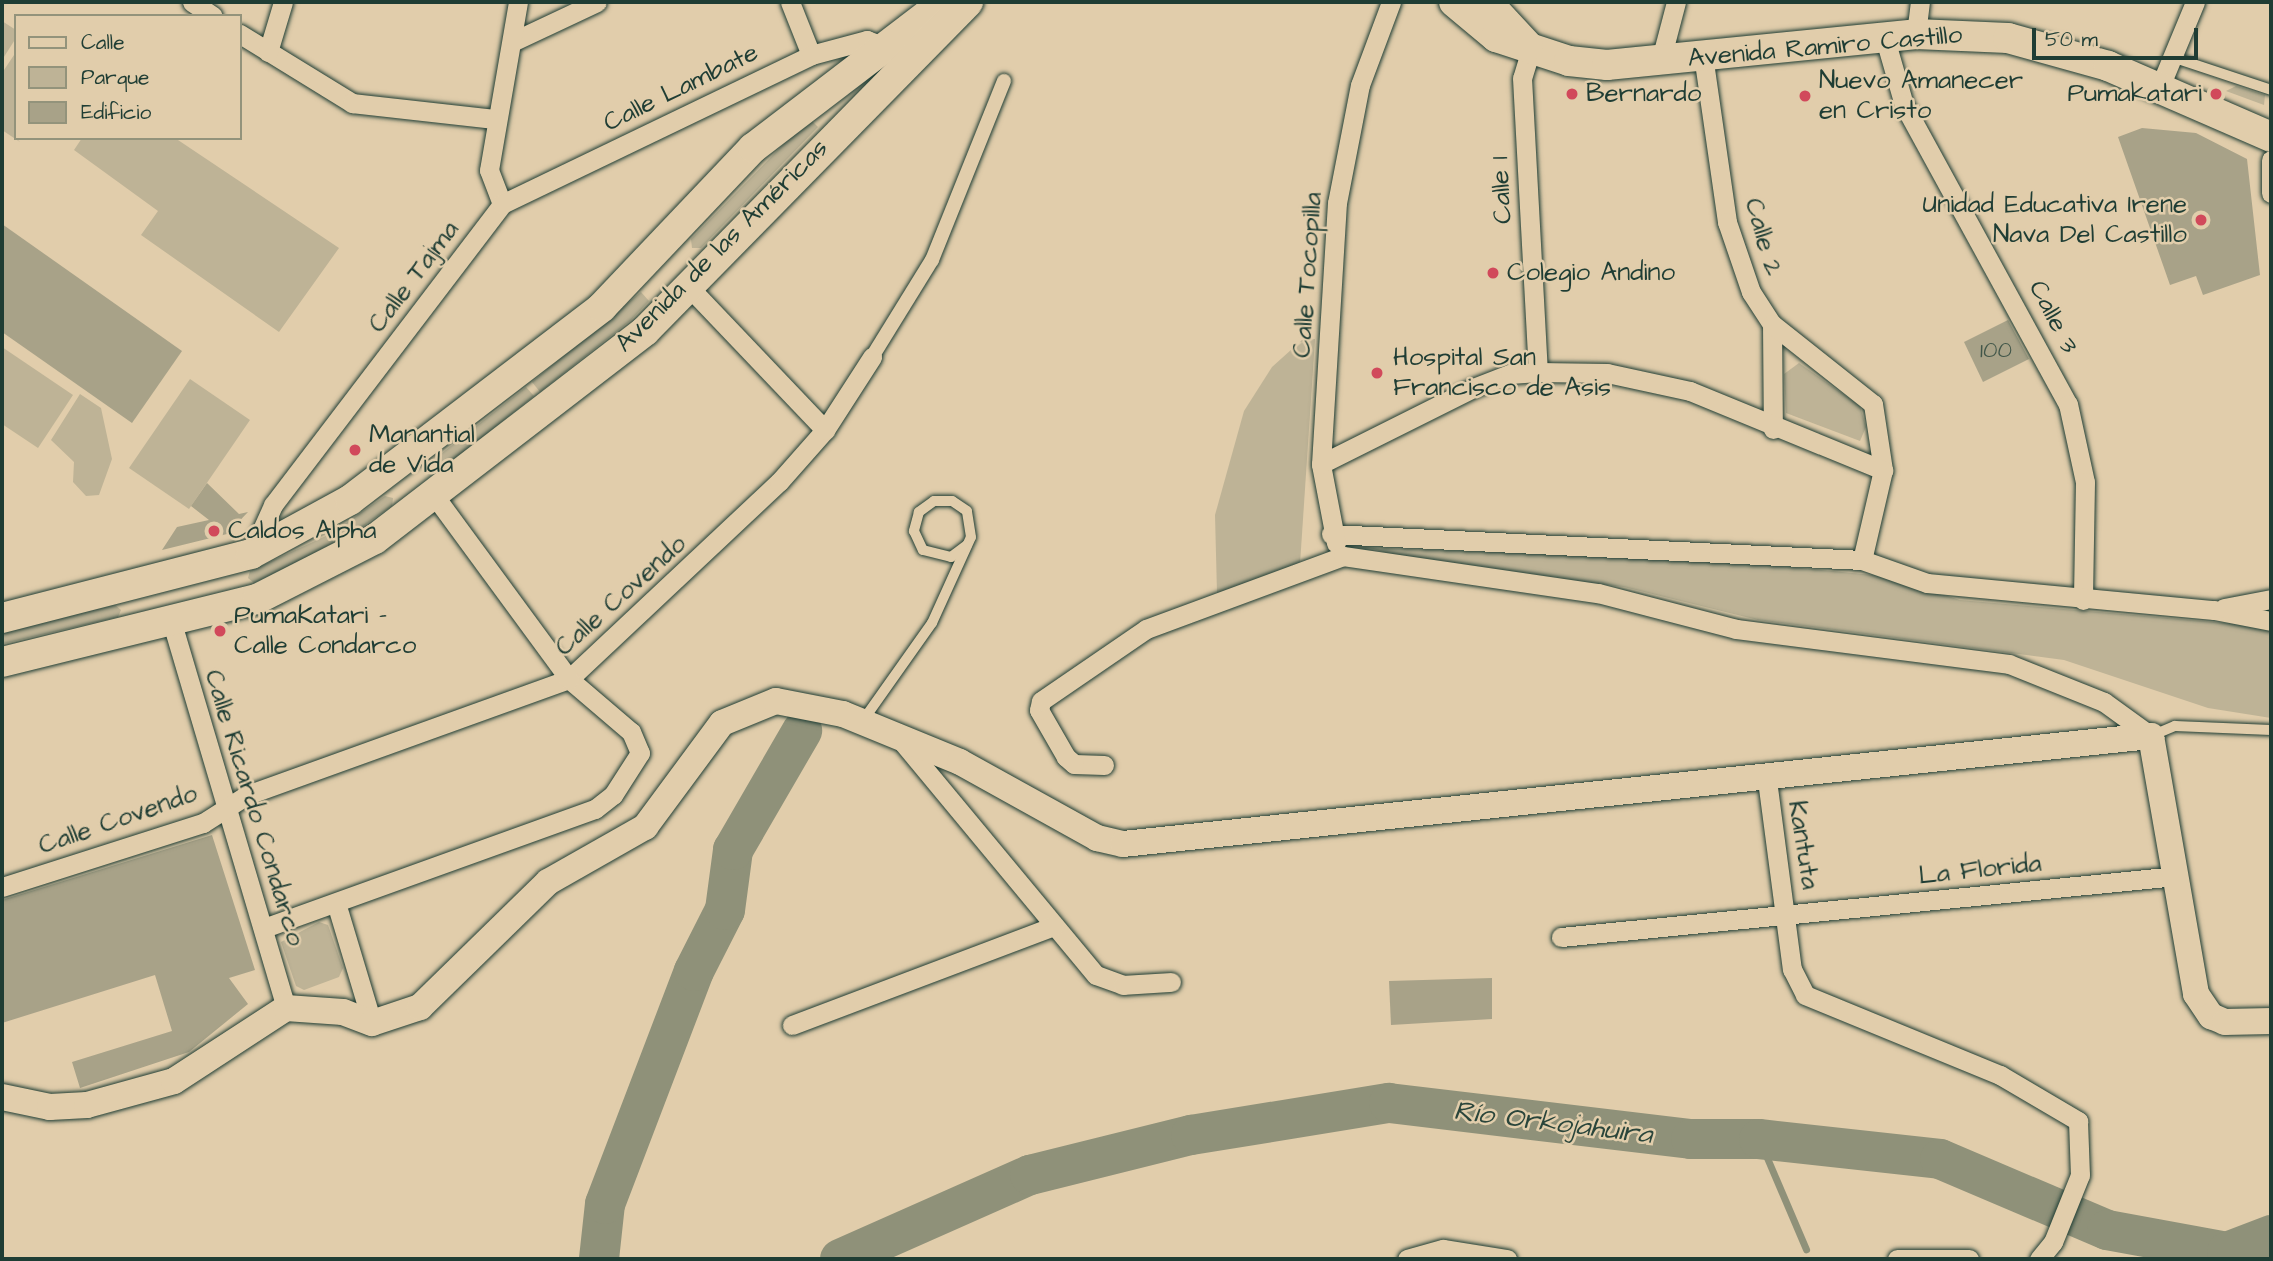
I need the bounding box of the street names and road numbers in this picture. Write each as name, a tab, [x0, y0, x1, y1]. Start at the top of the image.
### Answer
street label: Avenida Ramiro Castillo	[1686, 19, 1964, 75]
street label: Calle Lambate	[599, 37, 763, 139]
street label: Avenida de las Américas	[609, 133, 835, 359]
street label: Calle 1	[1485, 155, 1519, 225]
street label: Calle Tocopilla	[1287, 191, 1329, 359]
street label: Calle 2	[1737, 195, 1789, 279]
street label: Calle Tajma	[362, 215, 466, 339]
street label: Calle 3	[2022, 275, 2084, 359]
street label: Calle Covendo	[549, 529, 693, 663]
street label: Calle Ricardo Condarco	[197, 666, 311, 950]
street label: Calle Covendo	[35, 778, 201, 862]
street label: Kantuta	[1781, 798, 1825, 892]
street label: La Florida	[1917, 848, 2043, 892]

